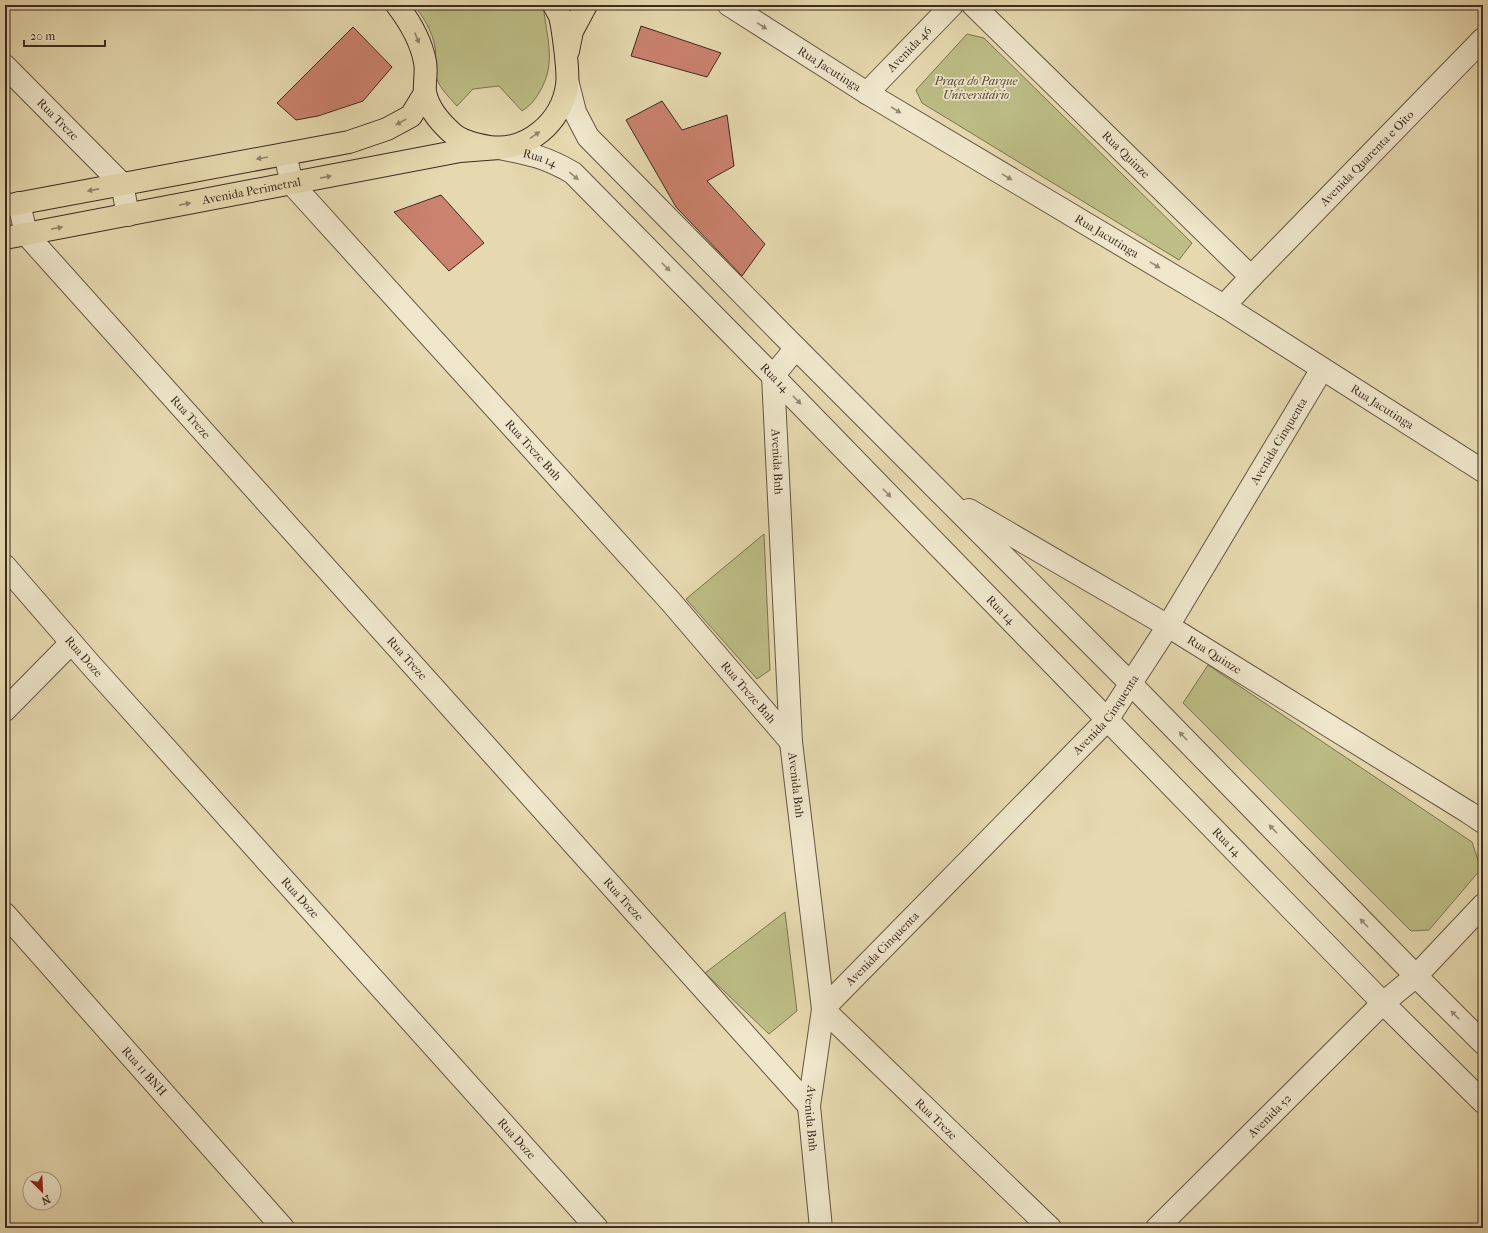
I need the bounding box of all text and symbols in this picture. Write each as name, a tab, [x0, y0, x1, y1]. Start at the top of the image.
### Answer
scale bar	[24, 22, 105, 48]
one-way arrow	[757, 22, 767, 30]
street label: Avenida 46	[884, 23, 935, 76]
text: 20 m	[30, 29, 55, 43]
one-way arrow	[414, 33, 420, 44]
street label: Rua Jacutinga	[795, 44, 864, 95]
park label: Praça do Parque Universitário	[934, 74, 1019, 102]
street label: Rua Treze	[34, 96, 81, 143]
one-way arrow	[891, 106, 901, 114]
street label: Avenida Quarenta e Oito	[1316, 107, 1417, 210]
one-way arrow	[395, 118, 407, 125]
street label: Rua Quinze	[1099, 128, 1153, 181]
one-way arrow	[530, 131, 540, 139]
street label: Rua 14	[522, 146, 560, 171]
one-way arrow	[256, 156, 268, 162]
one-way arrow	[569, 171, 579, 180]
one-way arrow	[1001, 173, 1013, 180]
street label: Avenida Perimetral	[200, 174, 303, 207]
one-way arrow	[320, 174, 332, 180]
one-way arrow	[87, 187, 99, 193]
one-way arrow	[179, 201, 191, 207]
street label: Rua Jacutinga	[1072, 212, 1142, 261]
one-way arrow	[51, 225, 63, 231]
one-way arrow	[1149, 261, 1161, 268]
one-way arrow	[662, 262, 671, 272]
street label: Rua 14	[757, 360, 792, 396]
street label: Rua Jacutinga	[1348, 382, 1417, 432]
street label: Rua Treze	[168, 393, 213, 442]
one-way arrow	[792, 395, 802, 405]
street label: Avenida Cinquenta	[1247, 395, 1310, 488]
street label: Rua Treze Bnh	[502, 417, 565, 484]
street label: Avenida Bnh	[769, 427, 786, 495]
one-way arrow	[882, 488, 892, 498]
street label: Rua 14	[983, 593, 1018, 628]
street label: Rua Doze	[62, 633, 105, 680]
street label: Rua Quinze	[1185, 633, 1244, 677]
street label: Rua Treze	[384, 634, 430, 683]
street label: Rua Treze Bnh	[718, 659, 779, 726]
street label: Avenida Cinquenta	[1069, 672, 1142, 758]
one-way arrow	[1178, 731, 1188, 741]
street label: Avenida Bnh	[785, 750, 807, 819]
one-way arrow	[1269, 824, 1278, 834]
street label: Rua 14	[1209, 825, 1244, 860]
street label: Rua Doze	[278, 874, 322, 921]
street label: Rua Treze	[601, 875, 646, 924]
street label: Avenida Cinquenta	[842, 908, 922, 989]
one-way arrow	[1359, 918, 1369, 928]
one-way arrow	[1450, 1010, 1460, 1020]
street label: Rua 11 BNH	[119, 1044, 170, 1099]
street label: Avenida Bnh	[802, 1084, 820, 1152]
street label: Avenida 52	[1244, 1091, 1294, 1141]
street label: Rua Treze	[912, 1096, 960, 1142]
street label: Rua Doze	[495, 1115, 539, 1162]
north arrow	[22, 1171, 62, 1211]
text: N	[39, 1192, 52, 1208]

